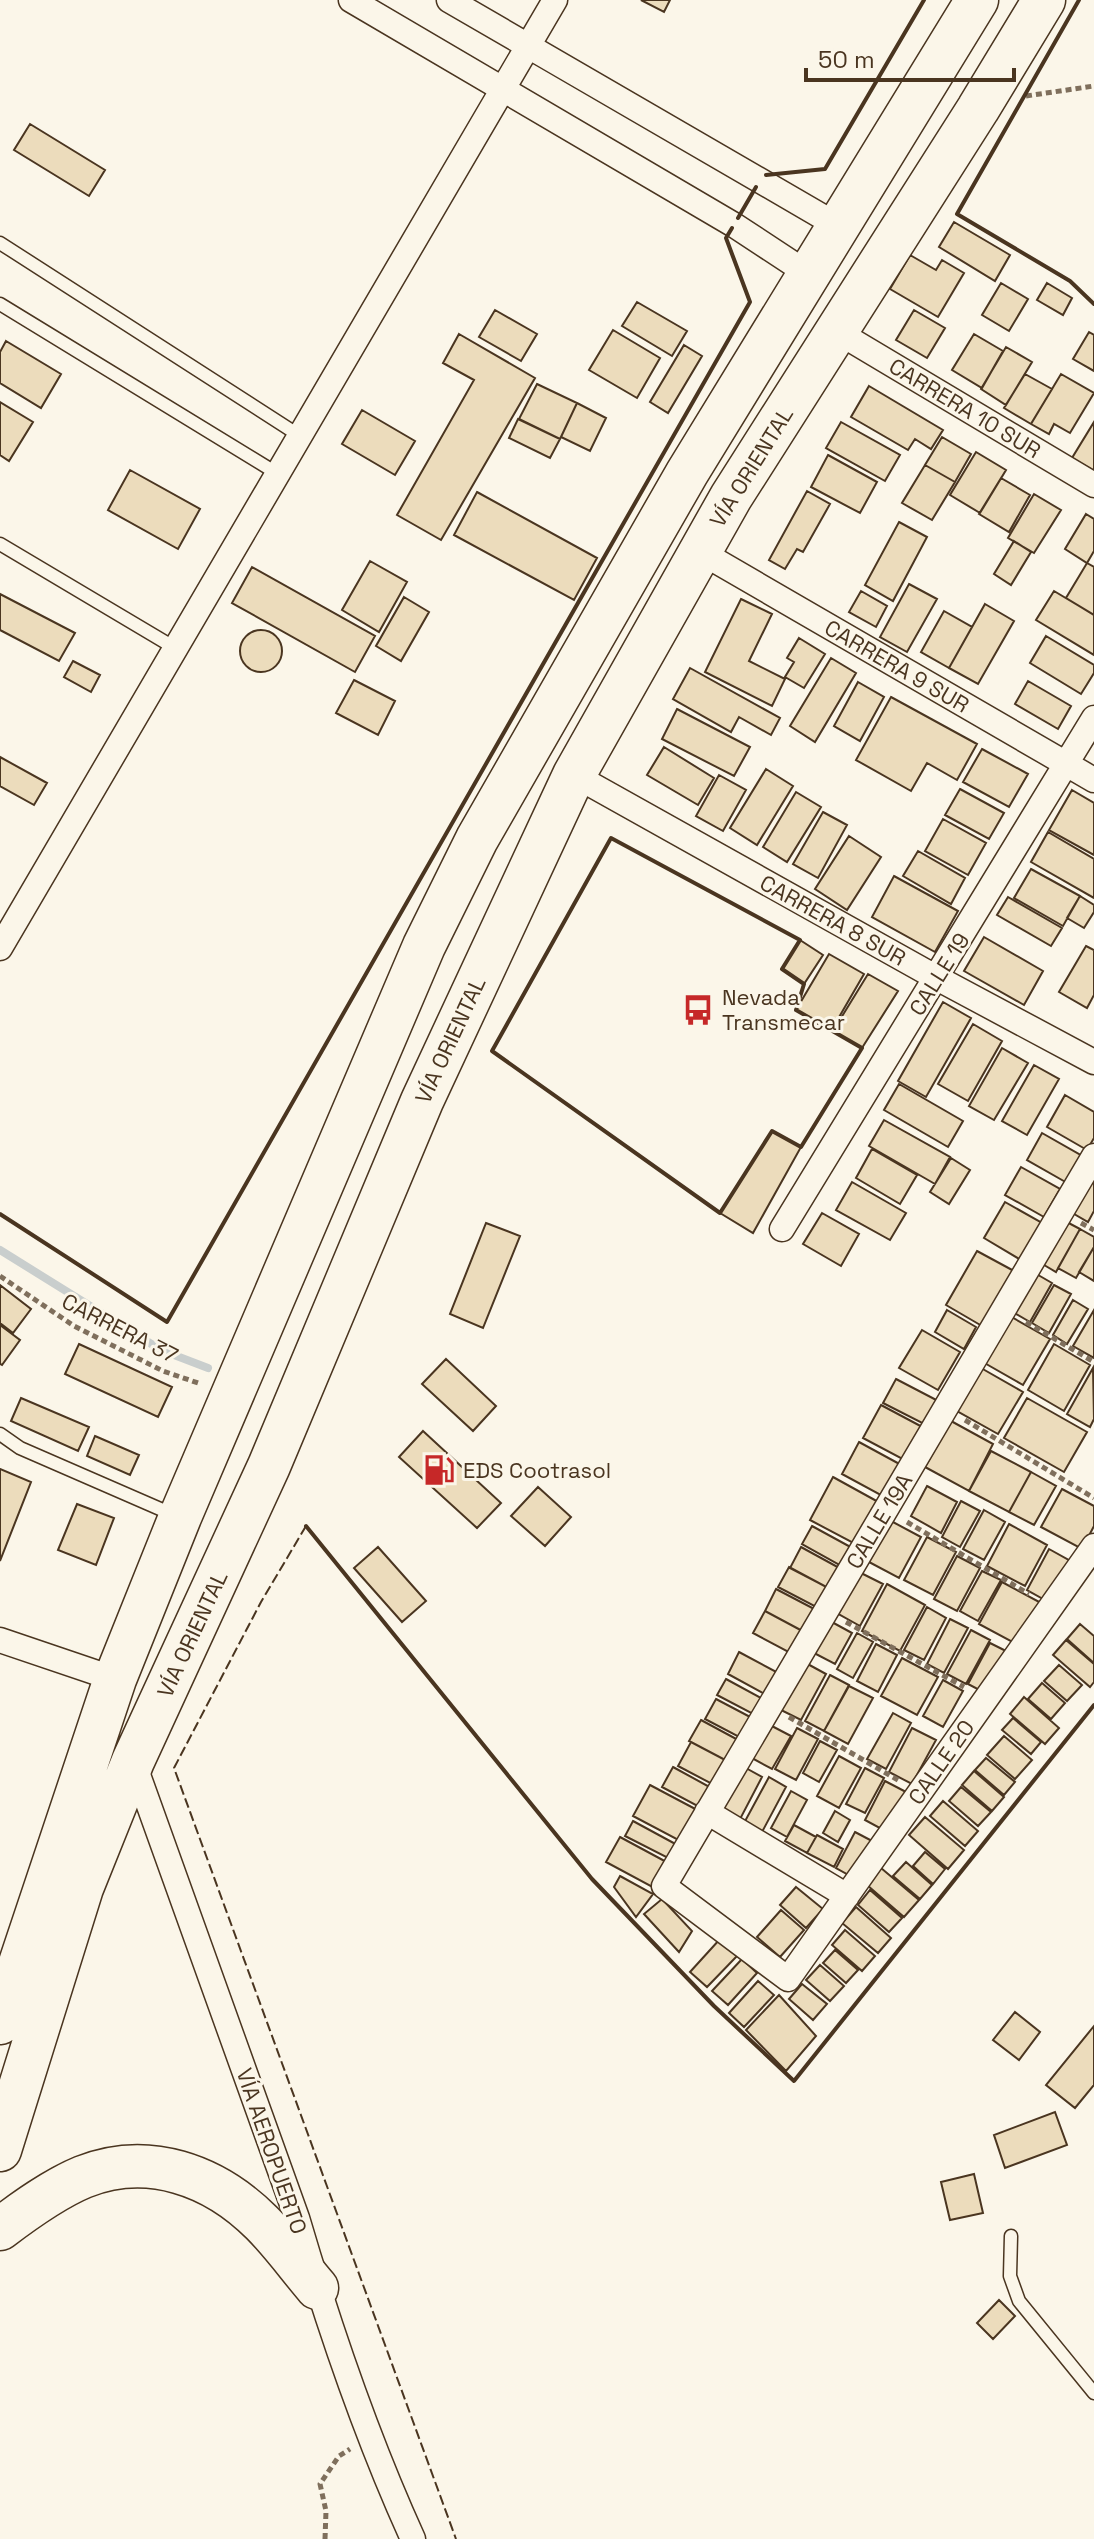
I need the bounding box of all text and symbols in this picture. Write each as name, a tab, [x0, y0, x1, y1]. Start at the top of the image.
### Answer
scale bar	[806, 32, 1014, 82]
text: 50 m	[818, 44, 875, 75]
street label: CARRERA 10 SUR	[884, 352, 1046, 464]
street label: VÍA ORIENTAL	[703, 402, 799, 532]
street label: CARRERA 9 SUR	[820, 613, 974, 719]
street label: CARRERA 8 SUR	[755, 868, 911, 972]
street label: CALLE 19	[903, 927, 975, 1021]
street label: VÍA ORIENTAL	[409, 972, 491, 1108]
place label: Nevada Transmecar	[722, 983, 845, 1036]
bus stop icon: Nevada Transmecar	[681, 993, 715, 1027]
street label: CARRERA 37	[57, 1287, 183, 1369]
fuel station icon: EDS Cootrasol	[422, 1453, 456, 1487]
place label: EDS Cootrasol	[463, 1456, 611, 1484]
street label: CALLE 19A	[840, 1468, 918, 1574]
street label: VÍA ORIENTAL	[151, 1566, 233, 1702]
street label: CALLE 20	[902, 1714, 980, 1810]
street label: VÍA AEROPUERTO	[230, 2064, 314, 2238]

